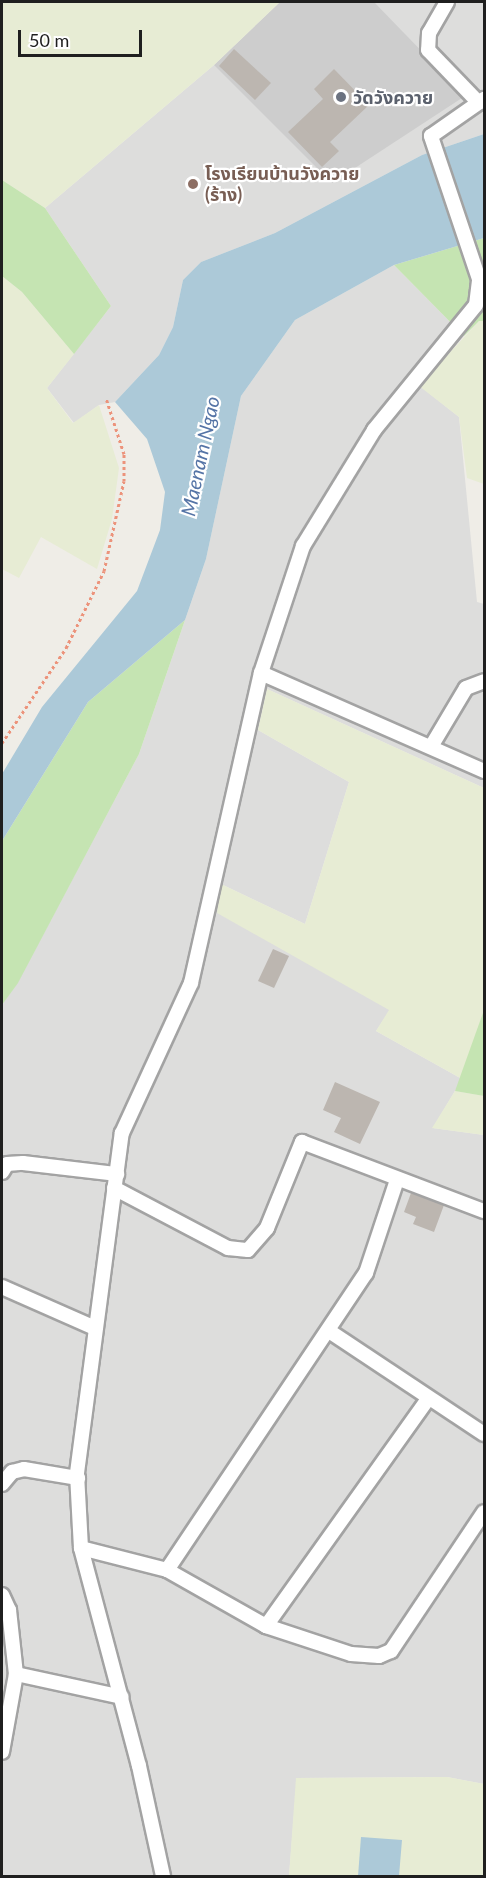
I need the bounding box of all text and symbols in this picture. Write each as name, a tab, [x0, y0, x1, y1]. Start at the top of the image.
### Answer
scale bar	[21, 18, 146, 56]
text: 50 m	[29, 29, 69, 51]
place label: วัดวังควาย	[353, 86, 433, 108]
marker: วัดวังควาย	[334, 90, 348, 104]
place label: โรงเรียนบ้านวังควาย (ร้าง)	[205, 163, 359, 206]
marker: โรงเรียนบ้านวังควาย (ร้าง)	[186, 177, 200, 191]
water label: Maenam Ngao	[176, 394, 224, 518]

